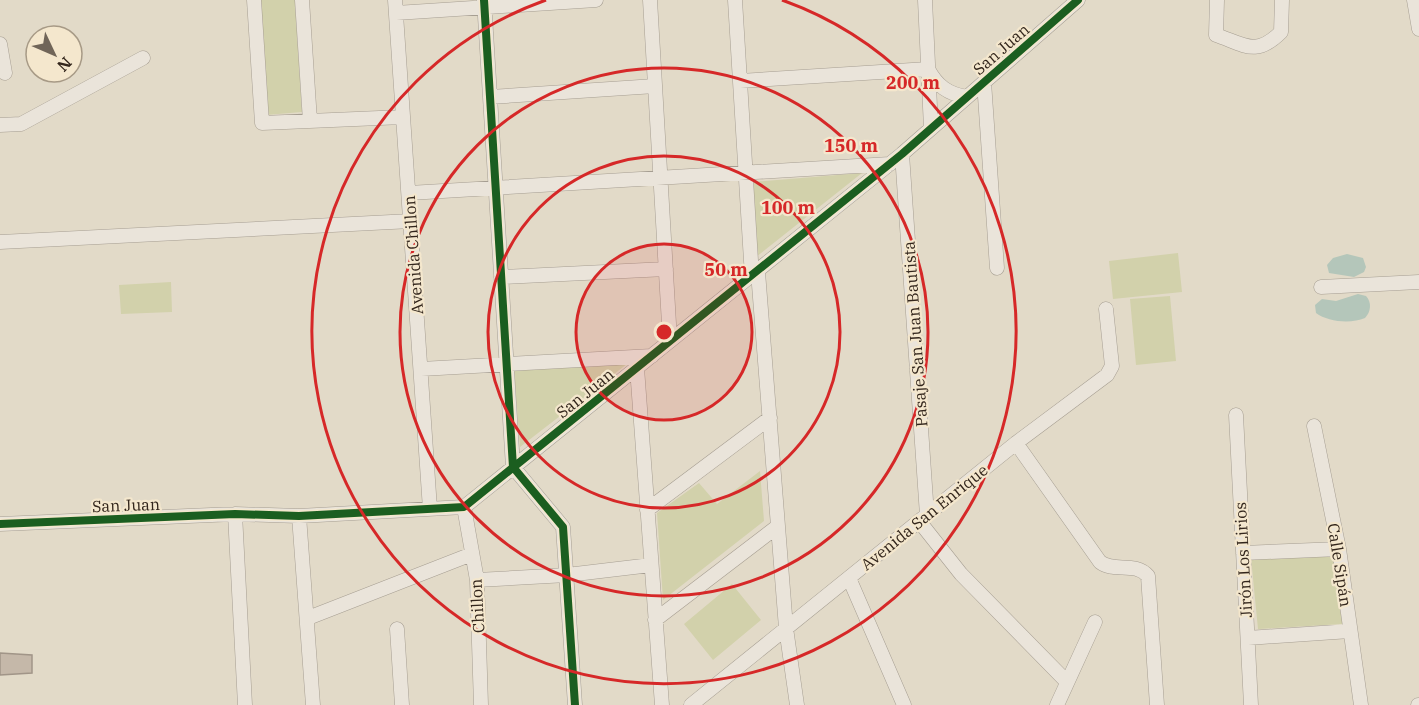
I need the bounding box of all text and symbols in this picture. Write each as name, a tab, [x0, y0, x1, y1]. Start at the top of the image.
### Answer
street label: San Juan	[969, 19, 1033, 79]
north arrow	[24, 24, 84, 84]
text: N	[53, 53, 76, 76]
text: 200 m	[886, 71, 941, 94]
text: 150 m	[824, 134, 879, 157]
street label: Avenida Chillon	[399, 195, 427, 315]
text: 100 m	[761, 196, 816, 219]
street label: Pasaje San Juan Bautista	[899, 240, 931, 428]
text: 50 m	[704, 258, 748, 281]
centre of rings	[654, 322, 674, 342]
street label: San Juan	[552, 364, 618, 422]
street label: Avenida San Enrique	[856, 460, 992, 574]
street label: San Juan	[92, 494, 160, 516]
street label: Jirón Los Lirios	[1230, 502, 1256, 618]
street label: Calle Sipán	[1324, 522, 1356, 608]
street label: Chillon	[466, 578, 488, 634]

